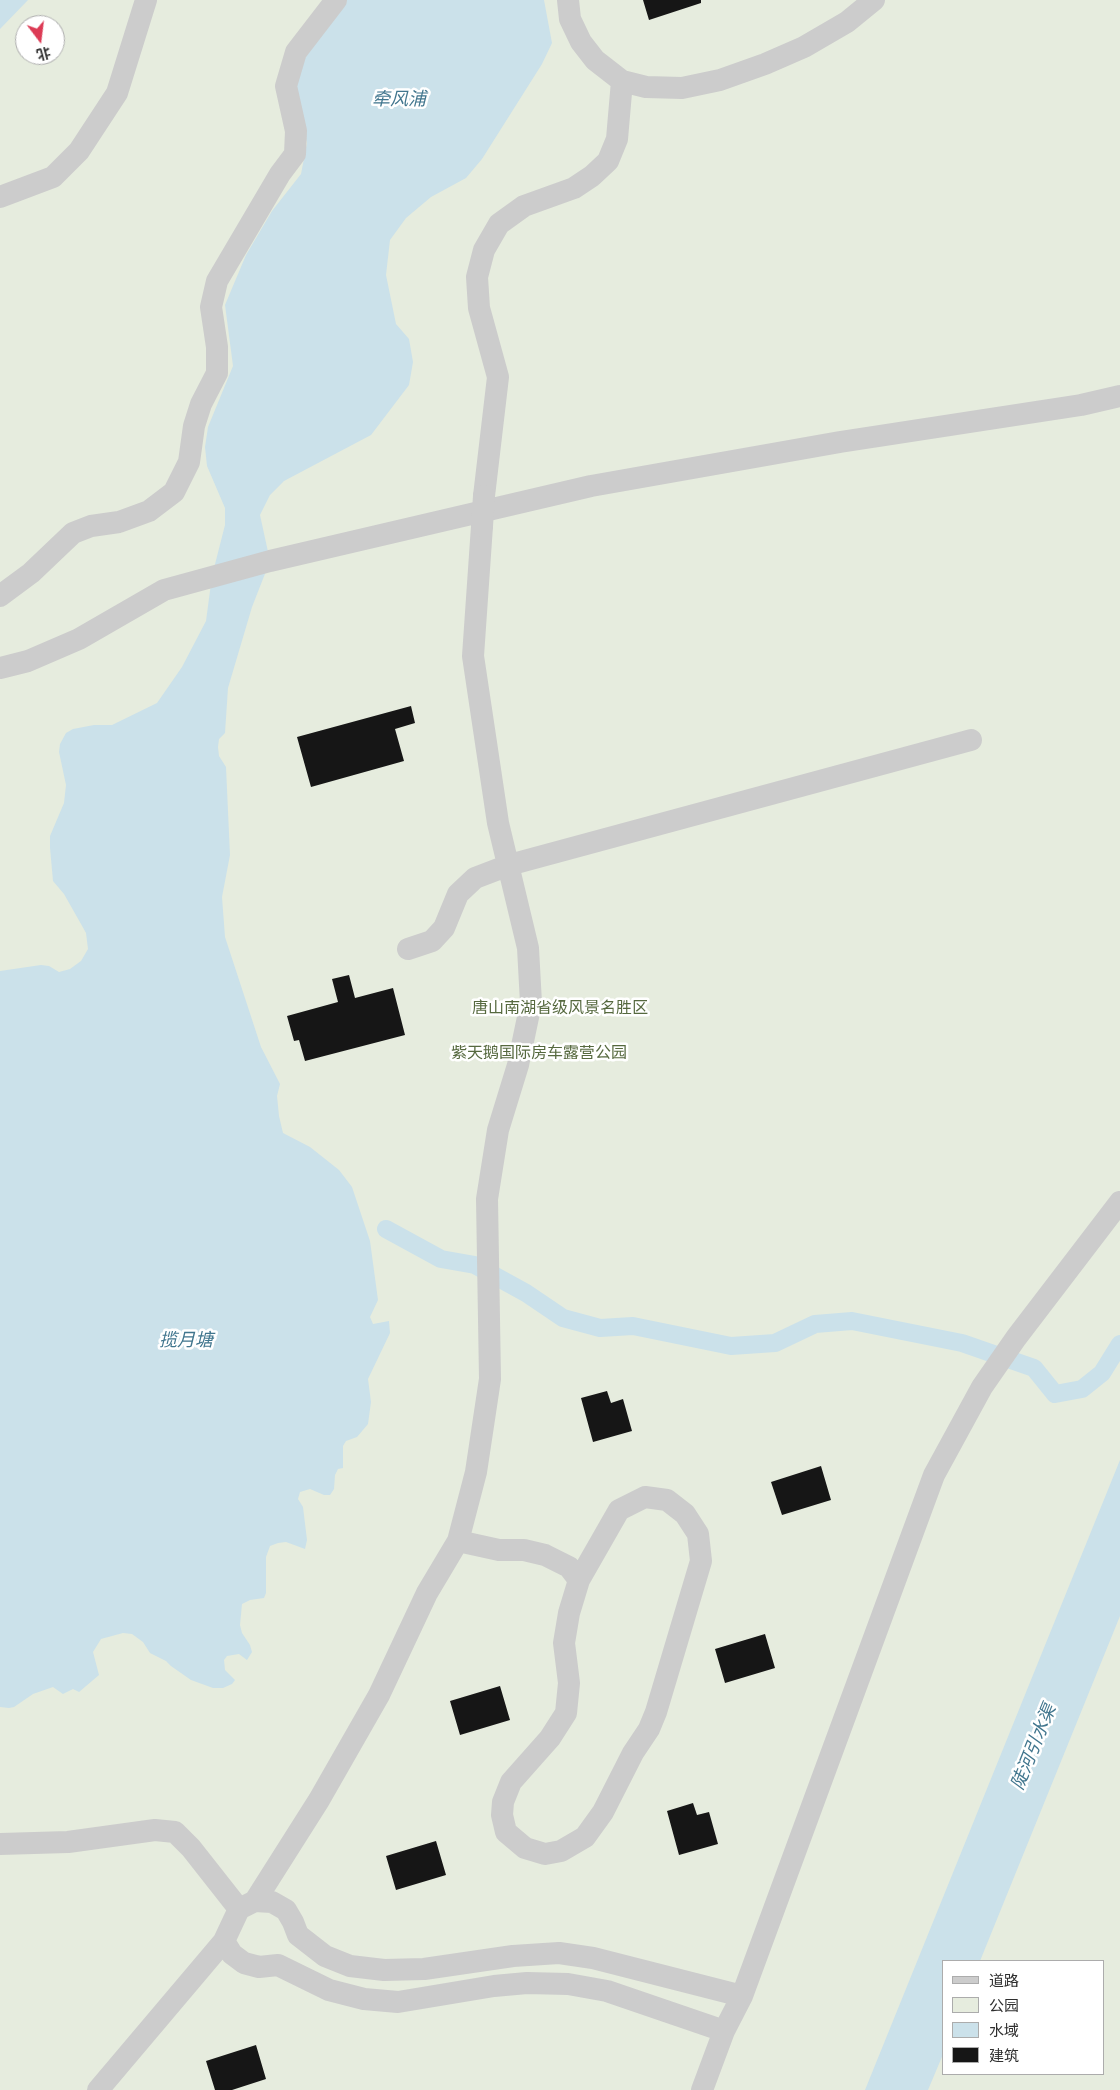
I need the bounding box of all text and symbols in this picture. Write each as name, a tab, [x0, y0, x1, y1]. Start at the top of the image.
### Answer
north arrow	[15, 15, 65, 65]
text: 北	[35, 43, 53, 64]
water label: 牵风浦	[372, 89, 426, 111]
park label: 唐山南湖省级风景名胜区	[472, 998, 648, 1018]
park label: 紫天鹅国际房车露营公园	[451, 1043, 627, 1063]
water label: 揽月塘	[159, 1330, 213, 1352]
water label: 陡河引水渠	[1007, 1701, 1061, 1793]
legend	[942, 1960, 1105, 2075]
text: 道路	[989, 1971, 1019, 1990]
text: 公园	[989, 1996, 1019, 2015]
text: 水域	[989, 2021, 1019, 2040]
text: 建筑	[989, 2046, 1019, 2065]

